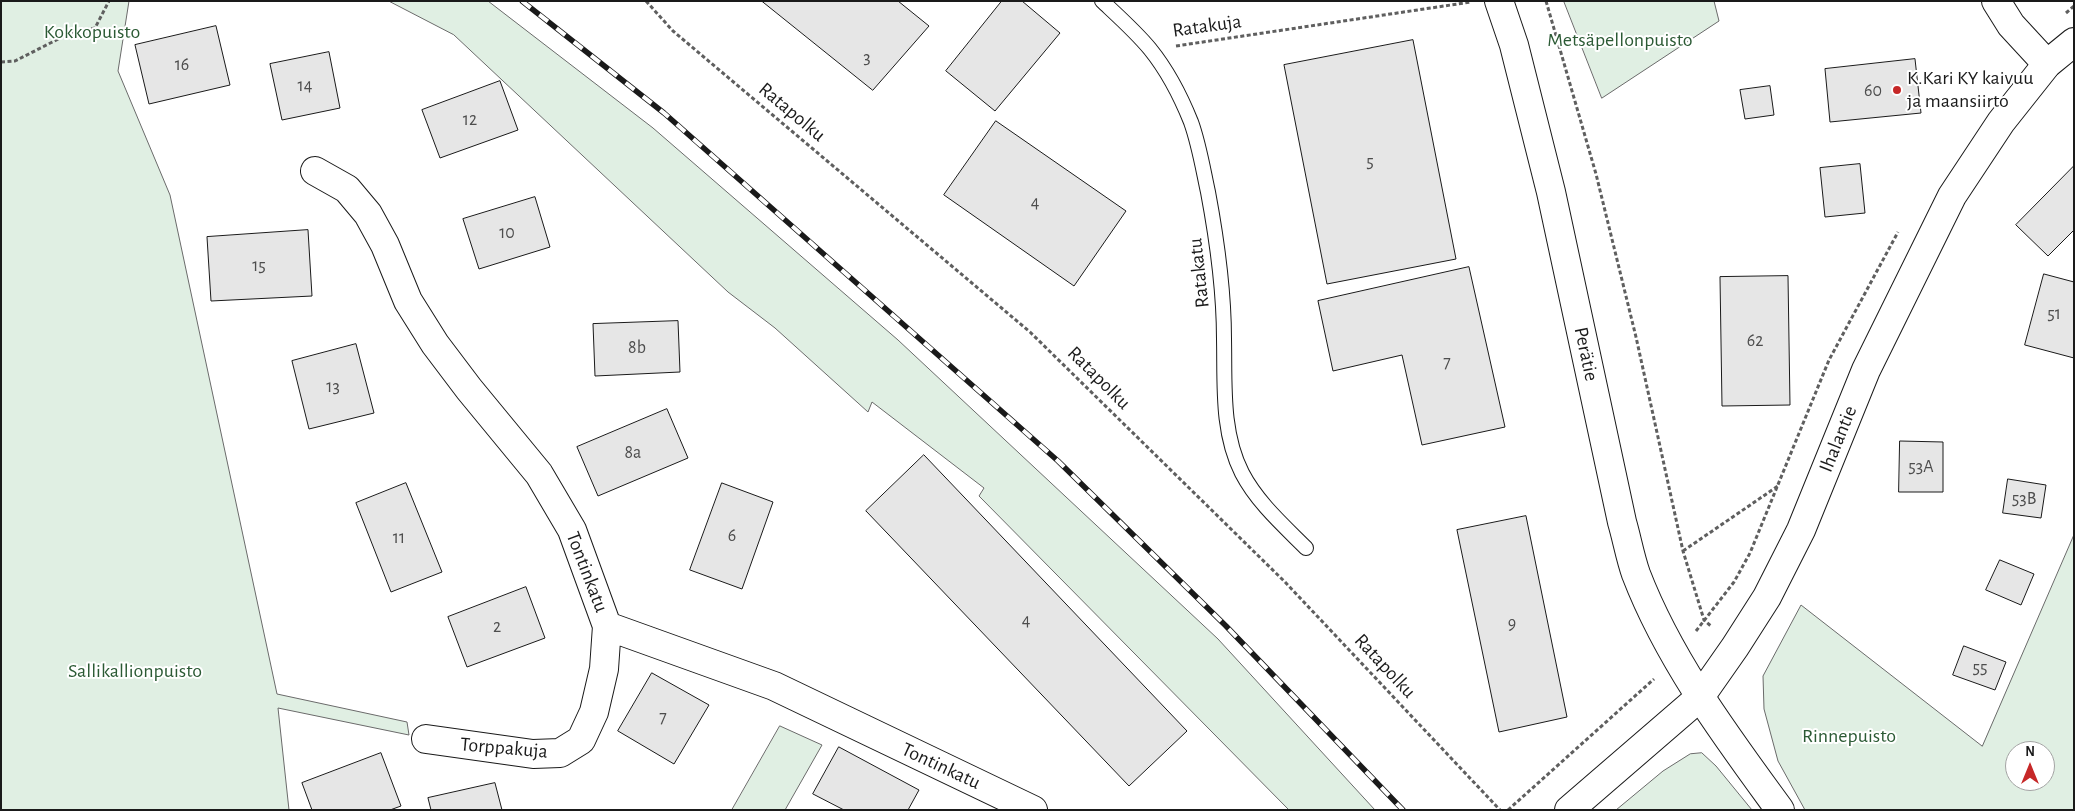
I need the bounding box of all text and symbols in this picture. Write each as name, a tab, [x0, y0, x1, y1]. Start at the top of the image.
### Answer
street label: Ratakuja	[1171, 9, 1243, 43]
park label: Kokkopuisto	[44, 20, 140, 44]
park label: Metsäpellonpuisto	[1547, 28, 1693, 52]
house number: 3	[863, 47, 871, 69]
house number: 16	[175, 54, 189, 76]
place label: K.Kari KY kaivuu ja maansiirto	[1907, 66, 2033, 113]
house number: 14	[298, 75, 312, 97]
street label: Ratapolku	[754, 77, 830, 147]
house number: 60	[1864, 80, 1882, 102]
marker: K.Kari KY kaivuu ja maansiirto	[1891, 84, 1903, 96]
house number: 12	[463, 109, 477, 131]
house number: 5	[1366, 151, 1374, 173]
house number: 4	[1031, 192, 1039, 214]
house number: 10	[499, 222, 515, 244]
street label: Ratakatu	[1183, 237, 1215, 309]
house number: 15	[252, 255, 266, 277]
house number: 51	[2047, 303, 2061, 325]
street label: Perätie	[1569, 325, 1603, 383]
house number: 62	[1747, 330, 1763, 352]
house number: 8b	[628, 337, 646, 359]
street label: Ratapolku	[1062, 341, 1136, 415]
house number: 7	[1443, 352, 1451, 374]
house number: 13	[326, 376, 340, 398]
street label: Ihalantie	[1814, 402, 1862, 476]
house number: 8a	[625, 442, 641, 464]
house number: 53A	[1908, 456, 1934, 478]
house number: 53B	[2012, 488, 2036, 510]
house number: 6	[728, 525, 736, 547]
house number: 11	[393, 527, 405, 549]
street label: Tontinkatu	[561, 528, 613, 616]
house number: 4	[1022, 610, 1030, 632]
house number: 9	[1508, 613, 1516, 635]
house number: 2	[493, 616, 501, 638]
street label: Ratapolku	[1349, 629, 1421, 703]
house number: 55	[1972, 657, 1988, 679]
park label: Sallikallionpuisto	[68, 659, 202, 683]
house number: 7	[659, 707, 667, 729]
park label: Rinnepuisto	[1802, 724, 1896, 748]
street label: Torppakuja	[459, 732, 549, 764]
street label: Tontinkatu	[898, 737, 984, 795]
north arrow	[2005, 741, 2055, 791]
text: N	[2025, 745, 2035, 759]

